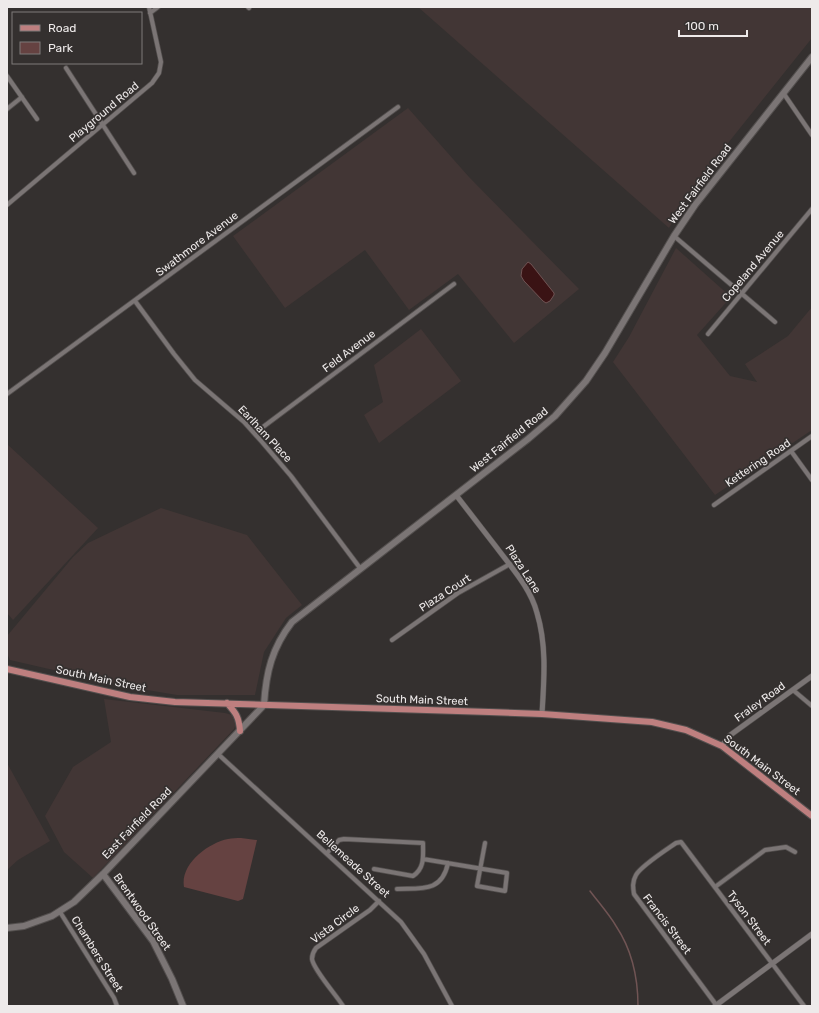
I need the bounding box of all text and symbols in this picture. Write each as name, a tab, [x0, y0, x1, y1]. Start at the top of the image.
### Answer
legend	[12, 12, 142, 64]
scale bar	[679, 12, 747, 38]
text: 100 m	[685, 19, 719, 33]
text: Road	[48, 21, 76, 35]
text: Park	[48, 41, 74, 55]
street label: Playground Road	[66, 79, 142, 145]
street label: West Fairfield Road	[666, 142, 734, 226]
street label: Swathmore Avenue	[153, 209, 241, 279]
street label: Copeland Avenue	[719, 228, 787, 304]
street label: Feld Avenue	[320, 327, 378, 375]
street label: Earlham Place	[235, 403, 295, 465]
street label: West Fairfield Road	[467, 405, 551, 475]
street label: Kettering Road	[723, 436, 793, 490]
street label: Plaza Lane	[502, 542, 544, 596]
street label: Plaza Court	[417, 571, 474, 614]
street label: South Main Street	[55, 663, 148, 695]
street label: Fraley Road	[732, 679, 788, 725]
street label: South Main Street	[376, 692, 469, 708]
street label: South Main Street	[721, 732, 803, 798]
street label: East Fairfield Road	[99, 784, 175, 862]
street label: Bellemeade Street	[314, 828, 393, 901]
street label: Brentwood Street	[111, 871, 174, 953]
street label: Tyson Street	[724, 888, 774, 948]
street label: Francis Street	[640, 891, 694, 957]
street label: Vista Circle	[308, 902, 362, 946]
street label: Chambers Street	[68, 914, 126, 995]

